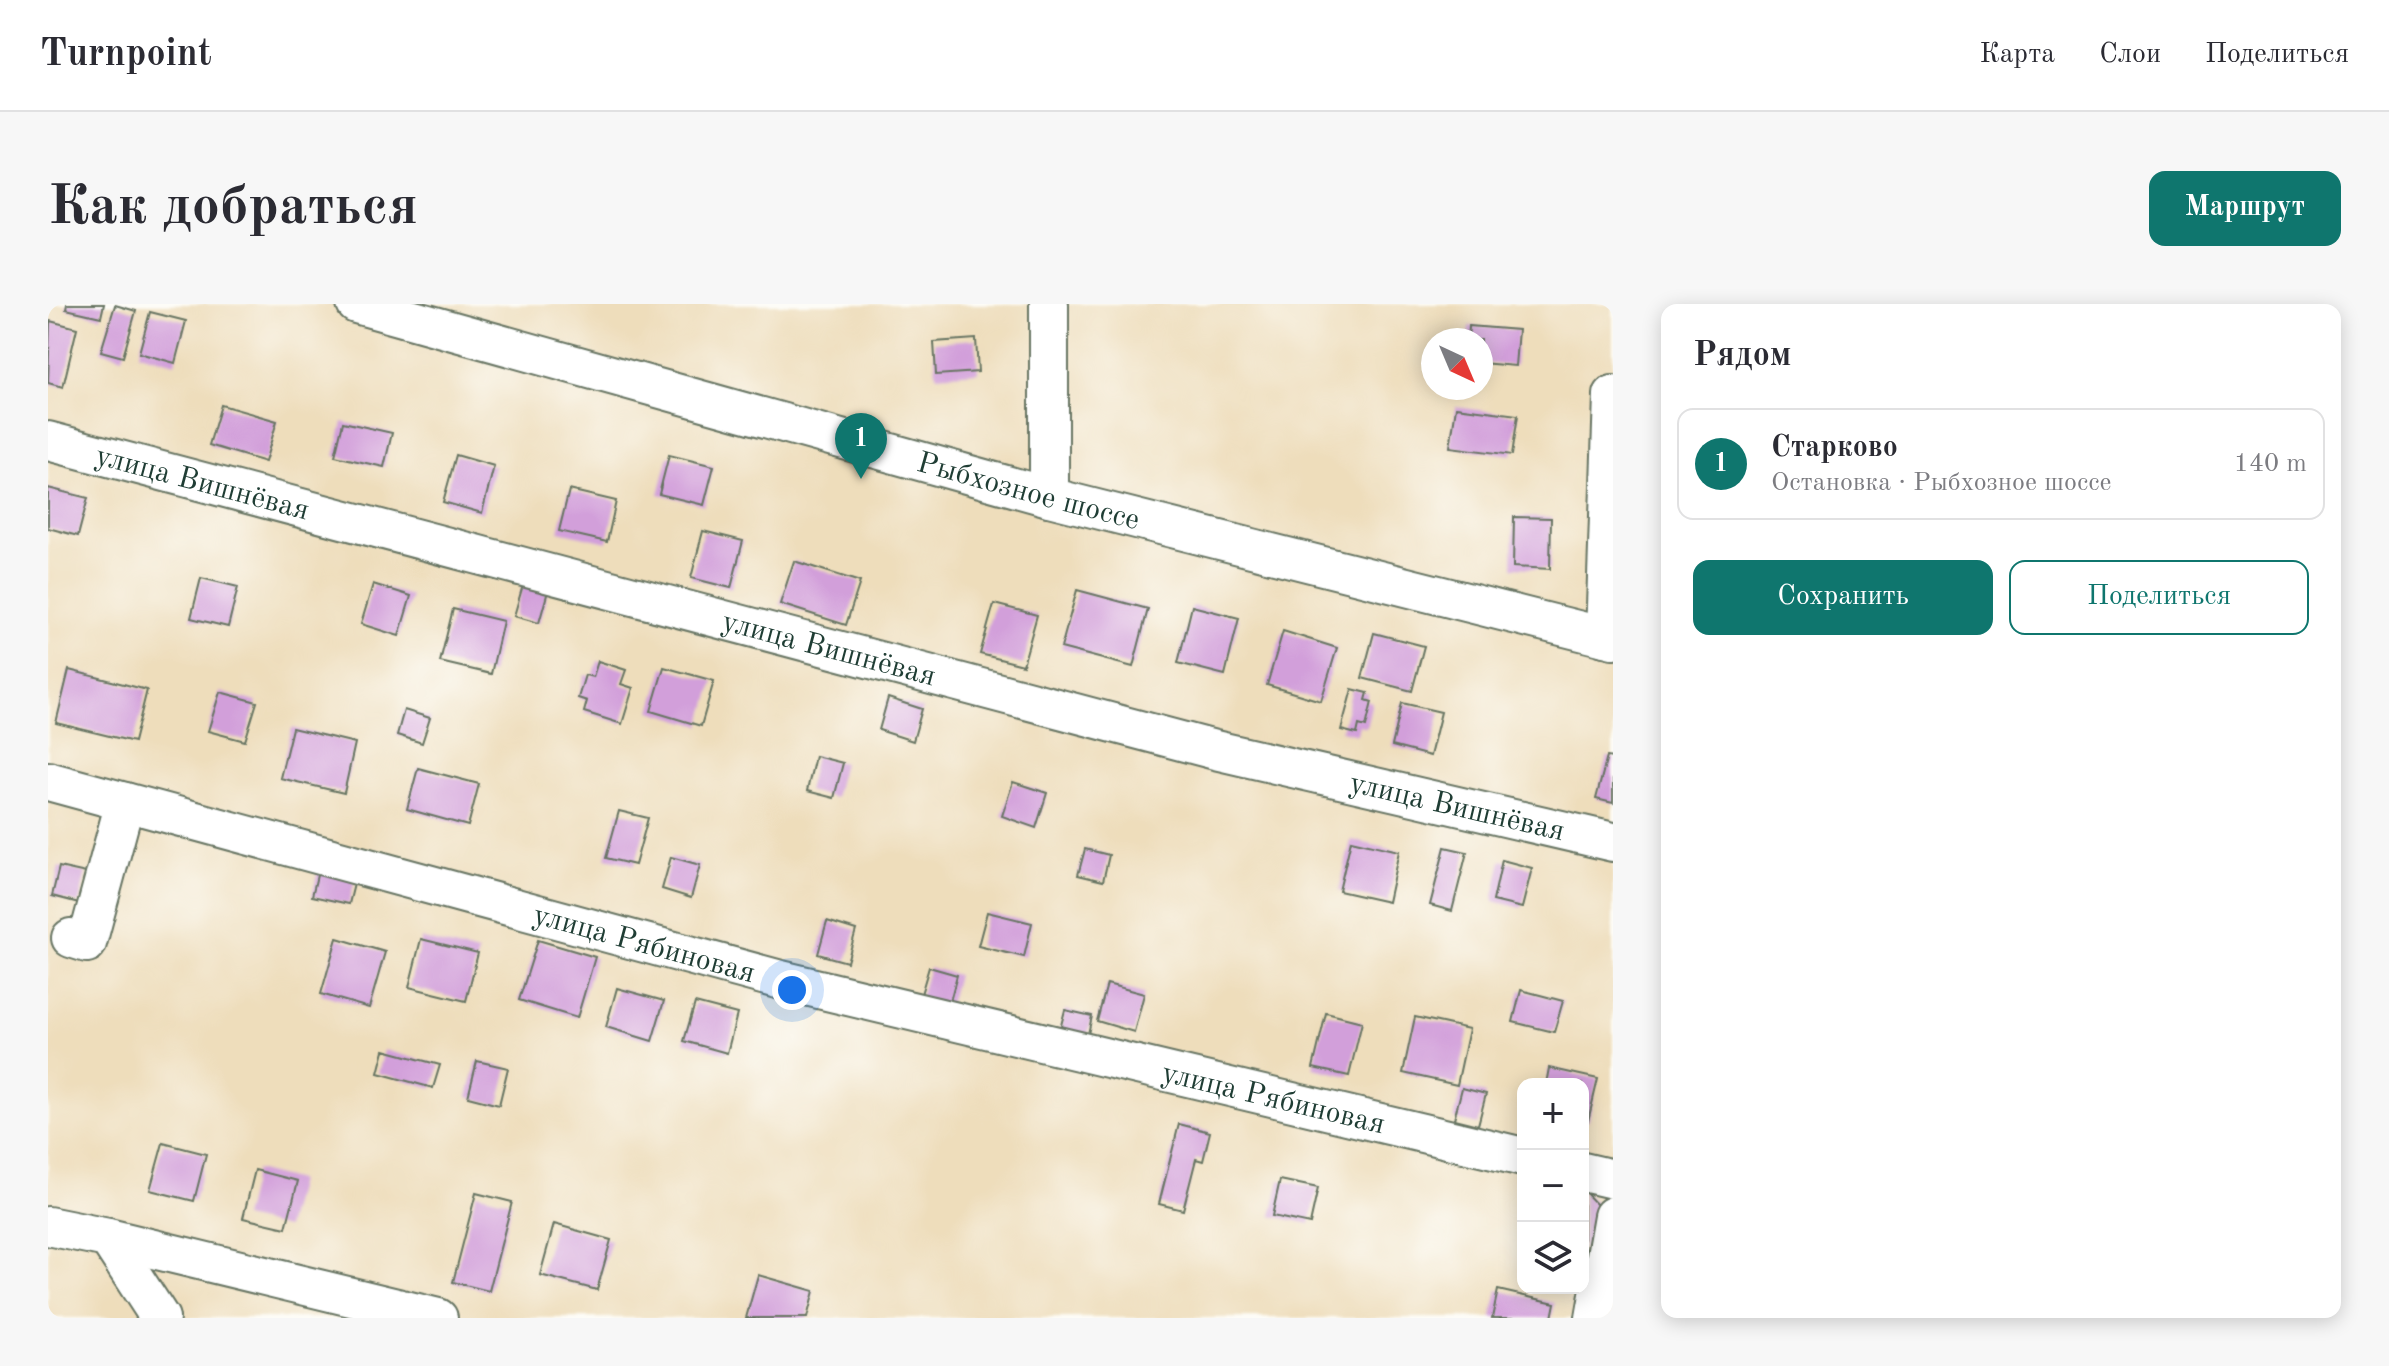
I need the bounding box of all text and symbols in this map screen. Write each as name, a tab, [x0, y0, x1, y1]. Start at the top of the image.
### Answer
text: Turnpoint	[40, 36, 212, 74]
text: Карта	[1979, 41, 2055, 69]
text: Слои	[2099, 41, 2161, 69]
text: Поделиться	[2205, 41, 2349, 69]
button: Маршрут	[2149, 171, 2341, 246]
text: Как добраться	[48, 180, 418, 236]
north arrow	[1421, 328, 1493, 400]
text: Рядом	[1693, 339, 1792, 373]
pin: 1	[835, 413, 887, 479]
text: Старково	[1771, 433, 1898, 463]
street label: улица Вишнёвая	[92, 441, 312, 527]
street label: Рыбхозное шоссе	[913, 448, 1143, 536]
text: 1	[1713, 451, 1729, 477]
text: 140 m	[2234, 451, 2307, 477]
text: Остановка · Рыбхозное шоссе	[1771, 470, 2112, 496]
button: Сохранить	[1693, 560, 1993, 635]
button: Поделиться	[2009, 560, 2309, 635]
street label: улица Вишнёвая	[718, 607, 939, 692]
street label: улица Вишнёвая	[1346, 769, 1568, 847]
street label: улица Рябиновая	[530, 900, 758, 989]
your location	[772, 970, 812, 1010]
street label: улица Рябиновая	[1159, 1058, 1388, 1141]
map controls	[1517, 1078, 1589, 1294]
button: +	[1517, 1078, 1589, 1150]
button: −	[1517, 1150, 1589, 1222]
button: layers	[1517, 1222, 1589, 1294]

